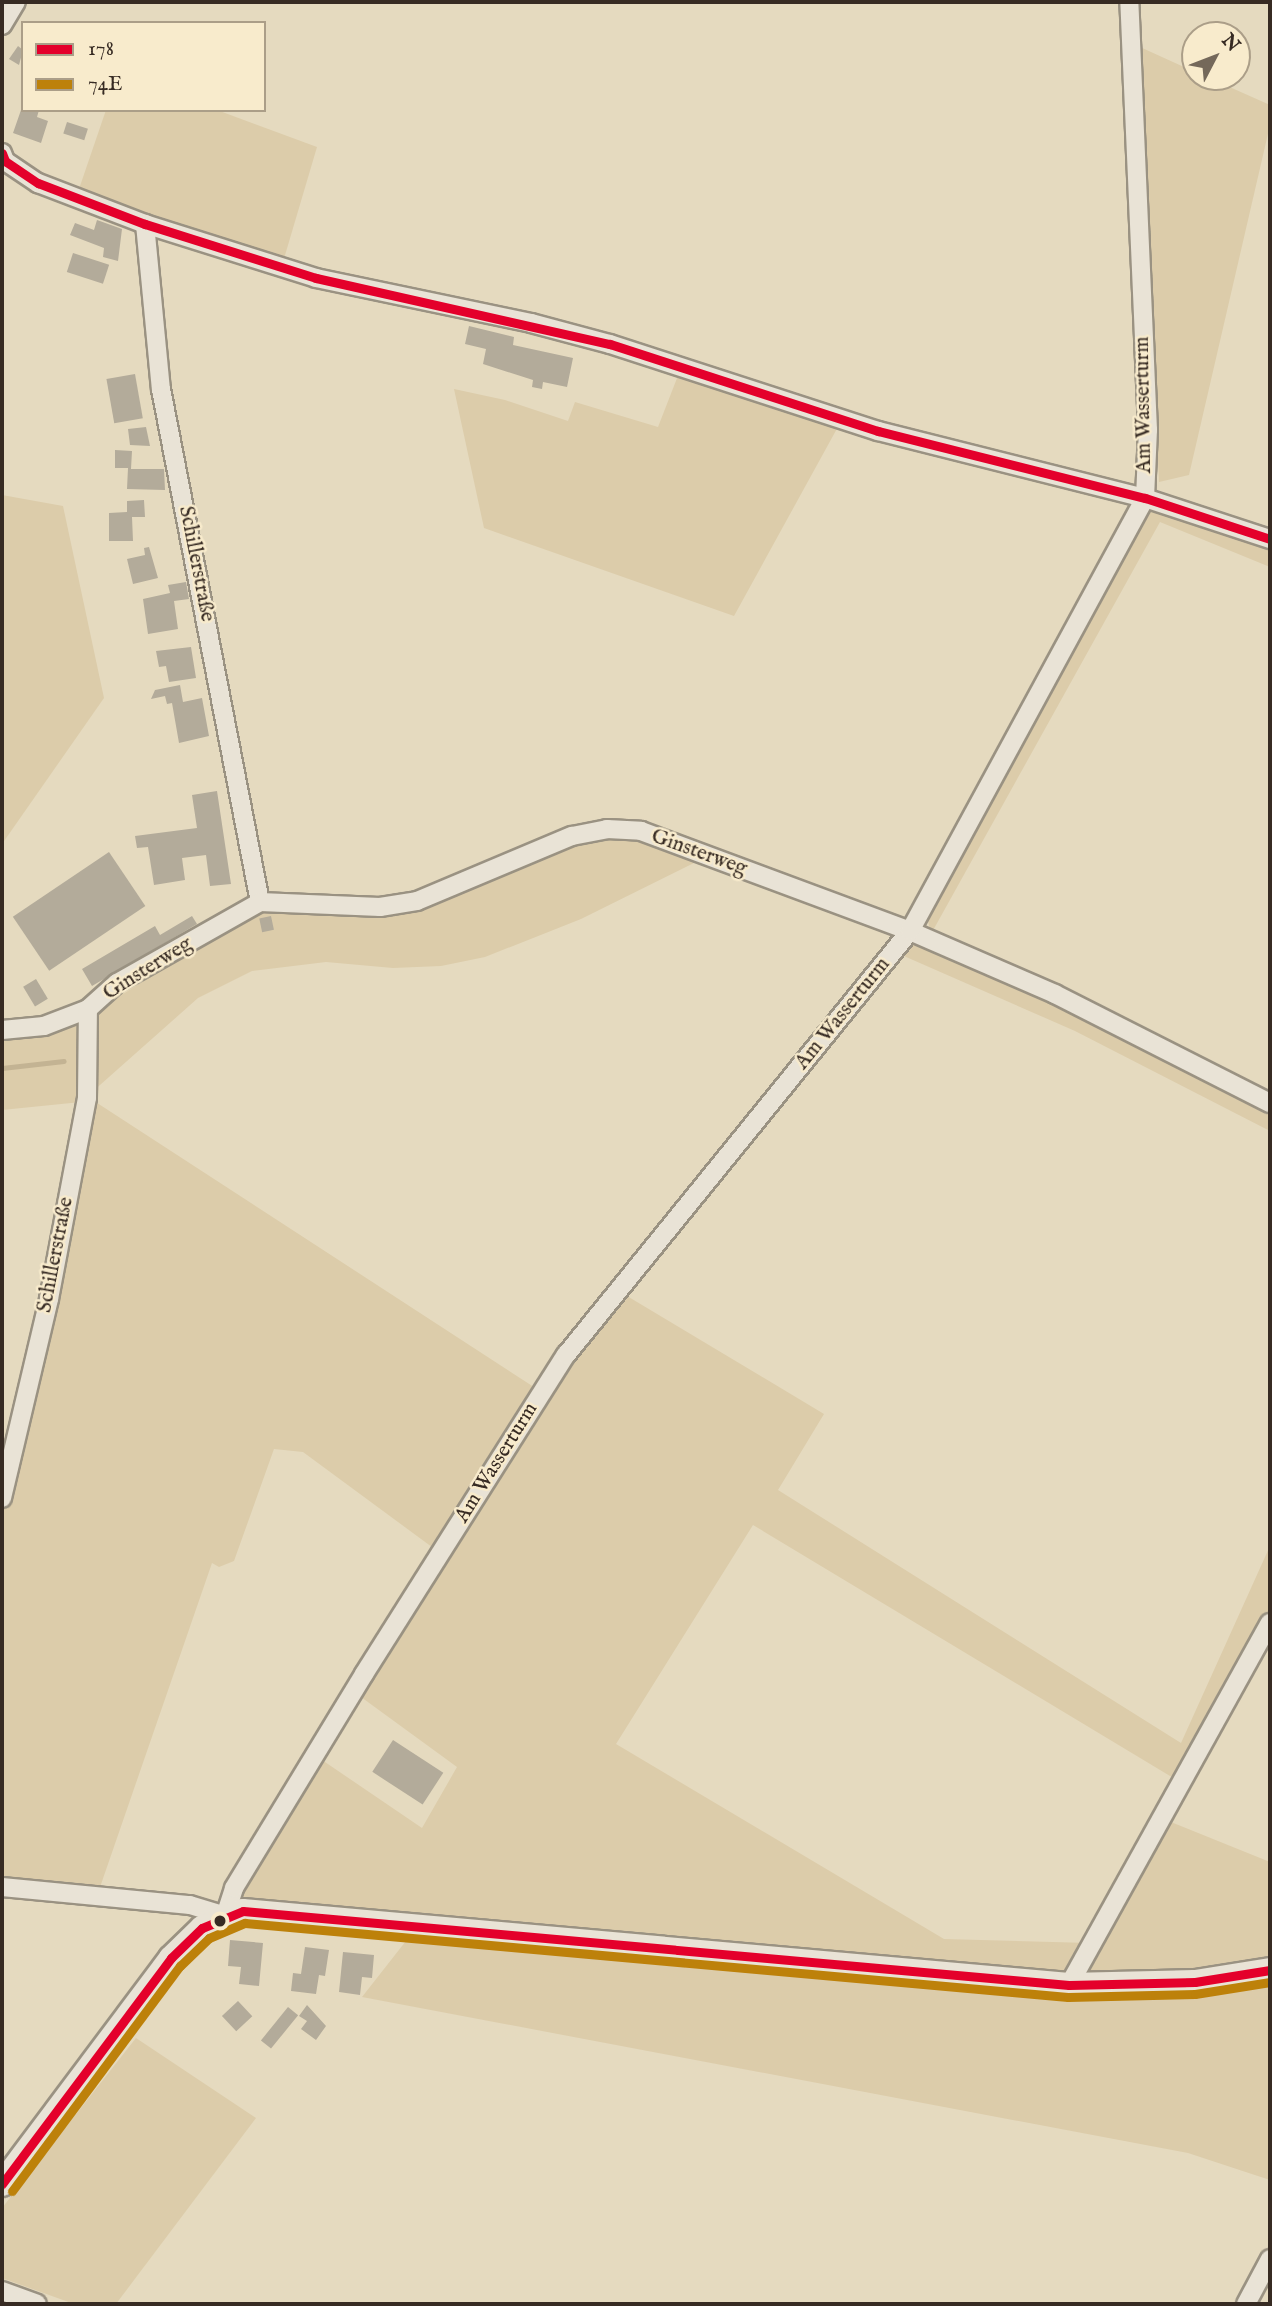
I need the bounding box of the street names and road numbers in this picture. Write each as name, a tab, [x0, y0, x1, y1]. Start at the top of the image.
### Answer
street label: Am Wasserturm	[1130, 336, 1158, 474]
street label: Schillerstraße	[172, 504, 220, 624]
street label: Ginsterweg	[648, 824, 750, 882]
street label: Ginsterweg	[99, 932, 197, 1006]
street label: Am Wasserturm	[790, 953, 896, 1075]
street label: Schillerstraße	[32, 1195, 80, 1315]
street label: Am Wasserturm	[450, 1398, 544, 1528]

